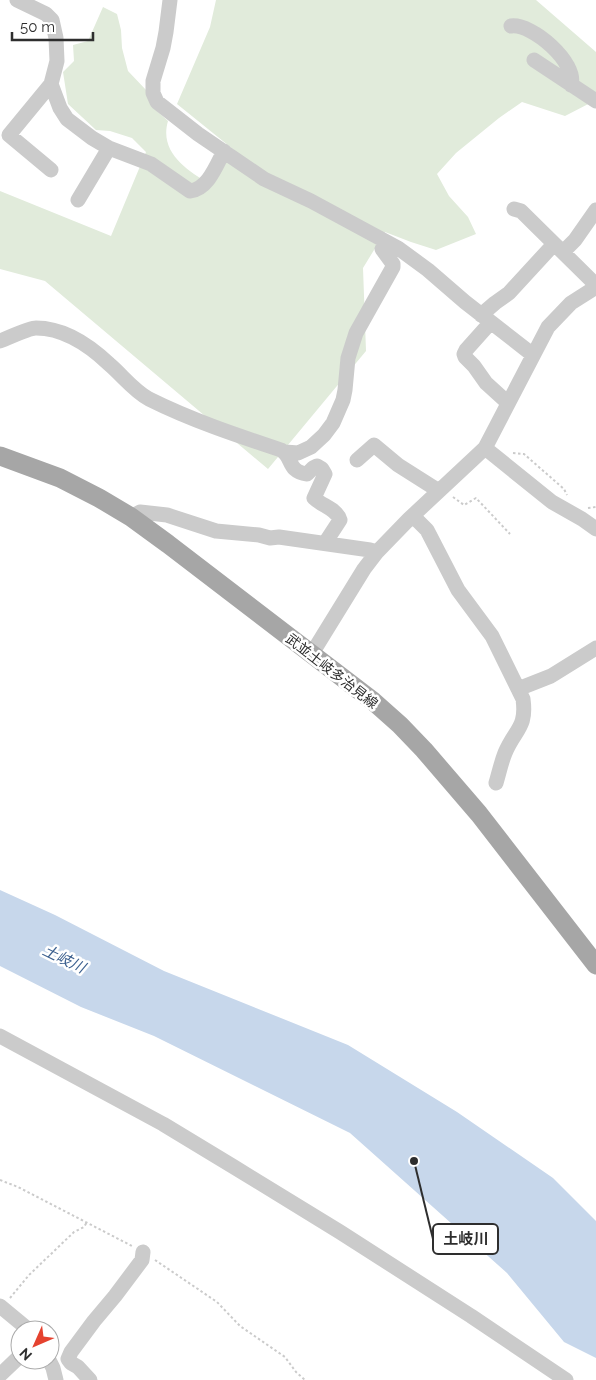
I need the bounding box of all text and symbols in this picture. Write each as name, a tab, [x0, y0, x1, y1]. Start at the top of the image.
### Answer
scale bar	[12, 10, 94, 42]
text: 50 m	[20, 18, 55, 36]
street label: 武並土岐多治見線	[283, 630, 381, 712]
water label: 土岐川	[40, 941, 90, 978]
callout: 土岐川	[433, 1224, 498, 1254]
text: 土岐川	[443, 1230, 489, 1248]
north arrow	[10, 1320, 60, 1370]
text: N	[16, 1345, 35, 1364]

